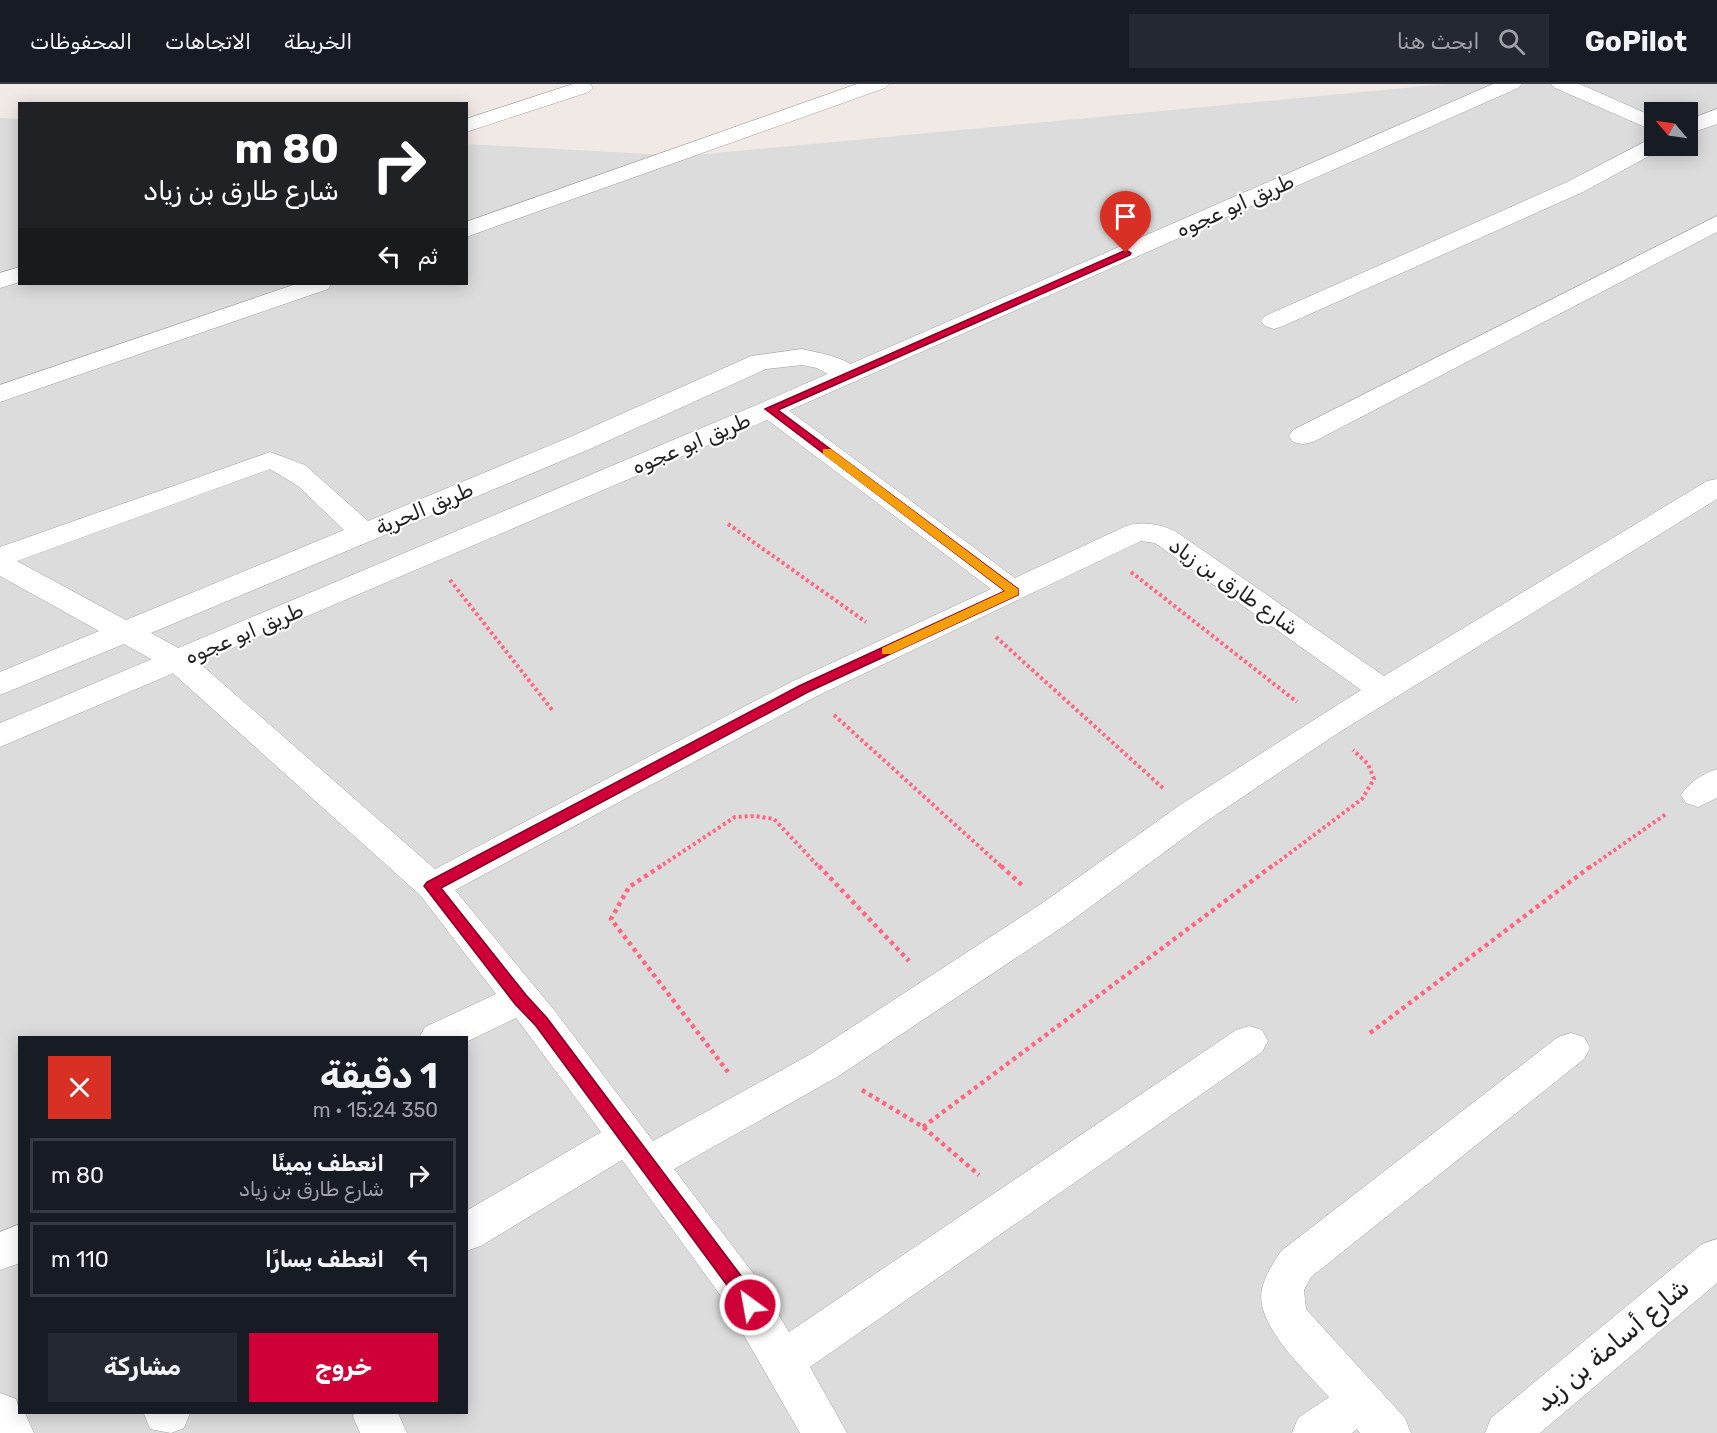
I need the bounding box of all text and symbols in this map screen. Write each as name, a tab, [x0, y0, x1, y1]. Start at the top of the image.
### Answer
search box	[1129, 14, 1549, 68]
icon: search	[1495, 25, 1528, 58]
text: GoPilot	[1585, 25, 1687, 58]
text: ابحث هنا	[1397, 28, 1480, 55]
text: المحفوظات	[30, 29, 132, 54]
text: الاتجاهات	[165, 29, 251, 54]
text: الخريطة	[284, 29, 352, 54]
north arrow	[1644, 102, 1698, 156]
map controls	[1644, 102, 1698, 156]
text: 80 m	[235, 124, 339, 174]
icon: right	[360, 126, 438, 204]
street label: طريق ابو عجوه	[1172, 168, 1298, 242]
text: شارع طارق بن زياد	[143, 175, 339, 207]
pin	[1100, 191, 1151, 253]
icon: arrive	[1109, 200, 1142, 233]
icon: left	[373, 240, 406, 273]
text: ثم	[418, 243, 438, 270]
street label: طريق ابو عجوه	[628, 407, 754, 479]
street label: طريق الحرية	[371, 476, 477, 540]
street label: شارع طارق بن زياد	[1163, 532, 1304, 642]
street label: طريق ابو عجوه	[181, 597, 307, 669]
text: 1 دقيقة	[320, 1054, 438, 1097]
button: close	[48, 1056, 111, 1119]
text: 350 m · 15:24	[313, 1098, 438, 1122]
text: انعطف يمينًا	[271, 1150, 384, 1177]
icon: right	[402, 1159, 435, 1192]
text: 80 m	[51, 1162, 104, 1189]
text: شارع طارق بن زياد	[239, 1177, 384, 1201]
icon: left	[402, 1243, 435, 1276]
text: 110 m	[51, 1246, 109, 1273]
text: انعطف يسارًا	[265, 1246, 384, 1273]
street label: شارع أسامة بن زيد	[1529, 1271, 1697, 1420]
position arrow	[718, 1273, 782, 1337]
button: مشاركة	[48, 1333, 237, 1402]
button: خروج	[249, 1333, 438, 1402]

